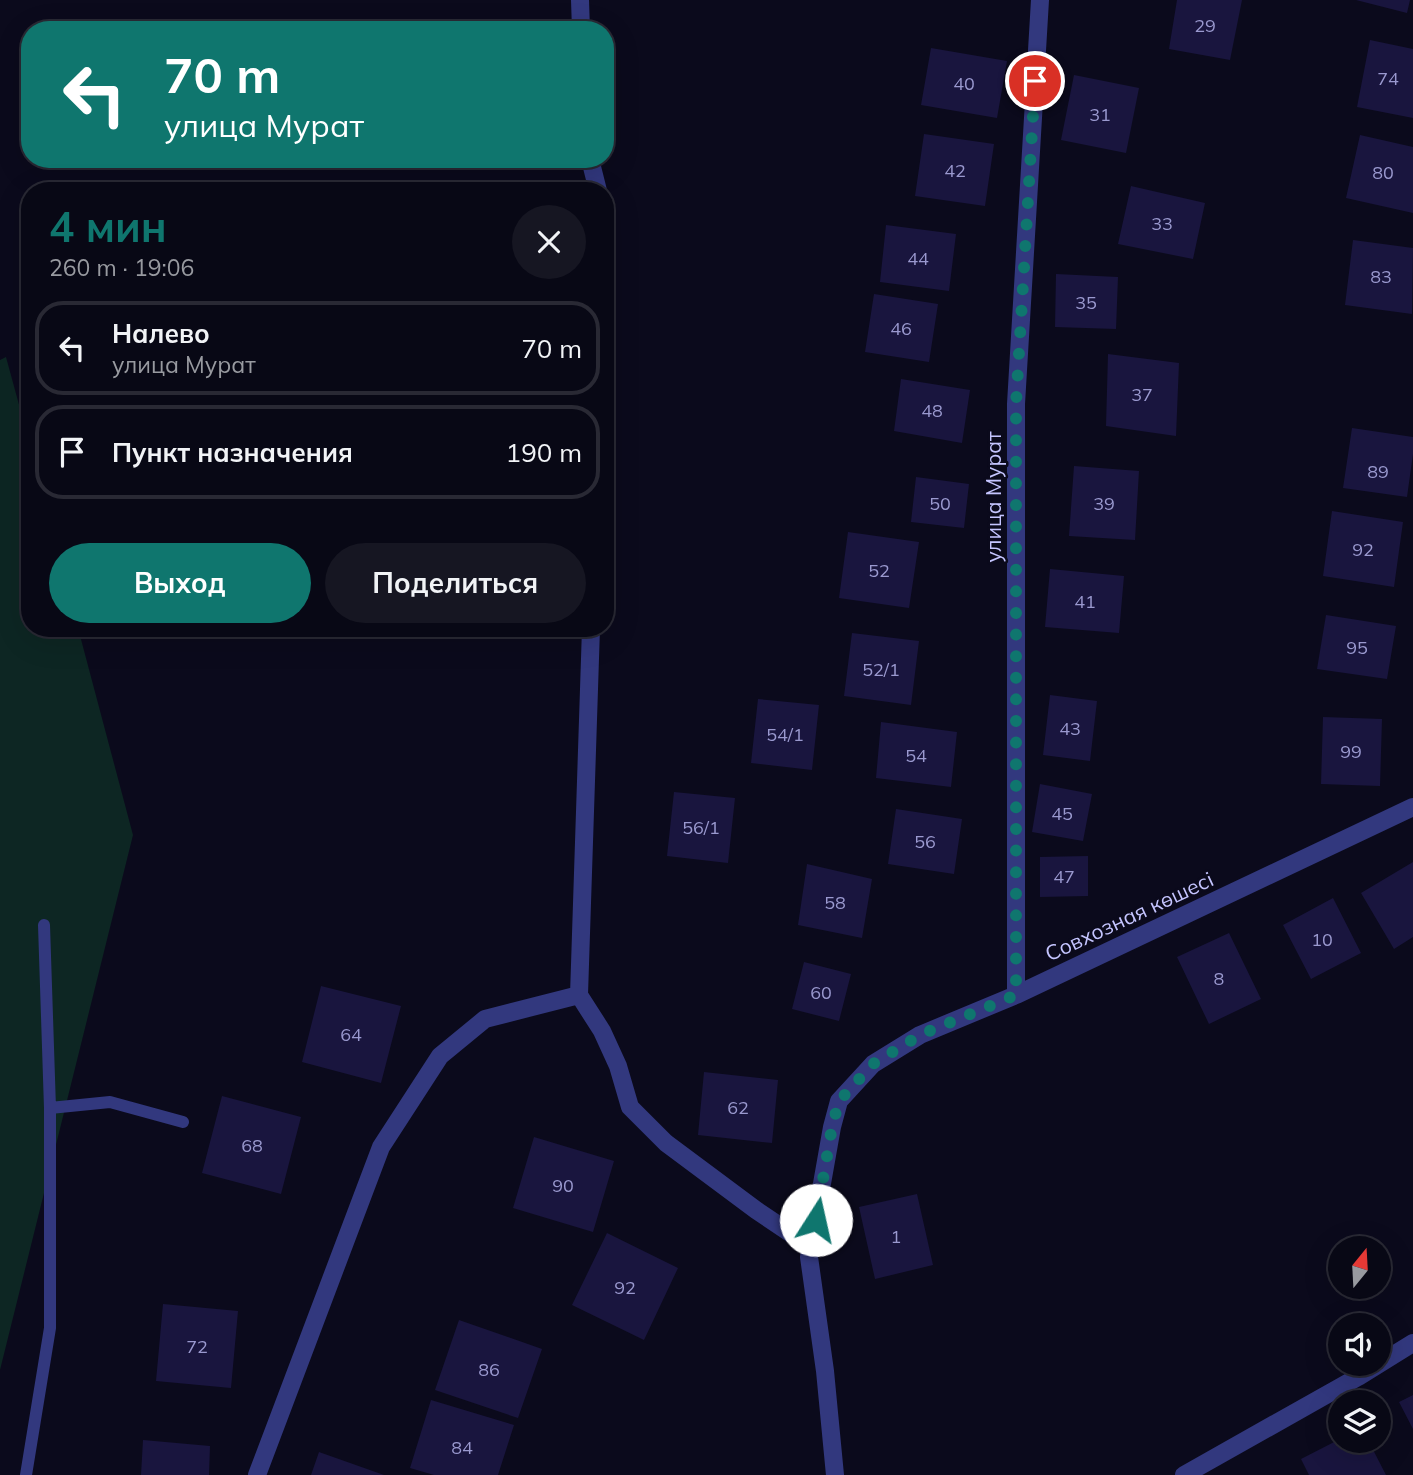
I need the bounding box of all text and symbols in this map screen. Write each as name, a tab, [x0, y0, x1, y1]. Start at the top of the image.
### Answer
house number: 29	[1194, 14, 1216, 37]
text: 70 m	[164, 44, 280, 105]
icon: left	[49, 49, 140, 140]
pin	[1005, 51, 1065, 111]
icon: arrive	[1016, 62, 1054, 100]
house number: 74	[1377, 67, 1399, 90]
house number: 40	[953, 72, 975, 95]
house number: 31	[1089, 103, 1111, 126]
text: улица Мурат	[164, 105, 364, 145]
house number: 42	[944, 159, 966, 182]
house number: 80	[1372, 161, 1394, 184]
text: 4 мин	[49, 200, 167, 253]
button: close	[512, 205, 586, 279]
house number: 33	[1151, 212, 1173, 235]
house number: 44	[907, 247, 929, 270]
text: 260 m · 19:06	[49, 253, 194, 282]
house number: 83	[1370, 265, 1392, 288]
house number: 35	[1075, 291, 1097, 314]
text: Налево	[112, 317, 210, 350]
house number: 46	[890, 317, 912, 340]
icon: left	[53, 329, 91, 367]
text: 70 m	[521, 332, 582, 365]
text: улица Мурат	[112, 350, 256, 379]
house number: 37	[1131, 383, 1153, 406]
house number: 48	[921, 399, 943, 422]
street label: улица Мурат	[980, 431, 1006, 563]
icon: arrive	[53, 433, 91, 471]
text: Пункт назначения	[112, 436, 353, 469]
text: 190 m	[506, 436, 582, 469]
house number: 89	[1367, 460, 1389, 483]
house number: 50	[929, 492, 951, 515]
house number: 39	[1093, 492, 1115, 515]
house number: 92	[1352, 538, 1374, 561]
button: Выход	[49, 543, 311, 623]
button: Поделиться	[325, 543, 586, 623]
house number: 52	[868, 559, 890, 582]
house number: 41	[1074, 590, 1096, 613]
house number: 95	[1346, 636, 1368, 659]
house number: 52/1	[862, 658, 900, 681]
house number: 43	[1059, 717, 1081, 740]
house number: 54/1	[766, 723, 804, 746]
house number: 99	[1340, 740, 1362, 763]
house number: 54	[905, 744, 927, 767]
house number: 45	[1051, 802, 1073, 825]
house number: 56/1	[682, 816, 720, 839]
house number: 56	[914, 830, 936, 853]
house number: 47	[1053, 865, 1075, 888]
street label: Совхозная көшесі	[1041, 866, 1217, 966]
house number: 58	[824, 891, 846, 914]
house number: 10	[1311, 928, 1333, 951]
house number: 8	[1214, 967, 1224, 990]
house number: 60	[810, 981, 832, 1004]
house number: 64	[340, 1023, 362, 1046]
house number: 62	[727, 1096, 749, 1119]
house number: 68	[241, 1134, 263, 1157]
house number: 90	[552, 1174, 574, 1197]
position arrow	[779, 1183, 853, 1257]
house number: 1	[891, 1225, 901, 1248]
north arrow	[1328, 1236, 1391, 1298]
map controls	[1328, 1236, 1391, 1453]
house number: 92	[614, 1276, 636, 1299]
button: sound	[1328, 1313, 1391, 1376]
house number: 72	[186, 1335, 208, 1358]
house number: 86	[478, 1358, 500, 1381]
button: layers	[1328, 1390, 1391, 1453]
house number: 84	[451, 1436, 473, 1459]

